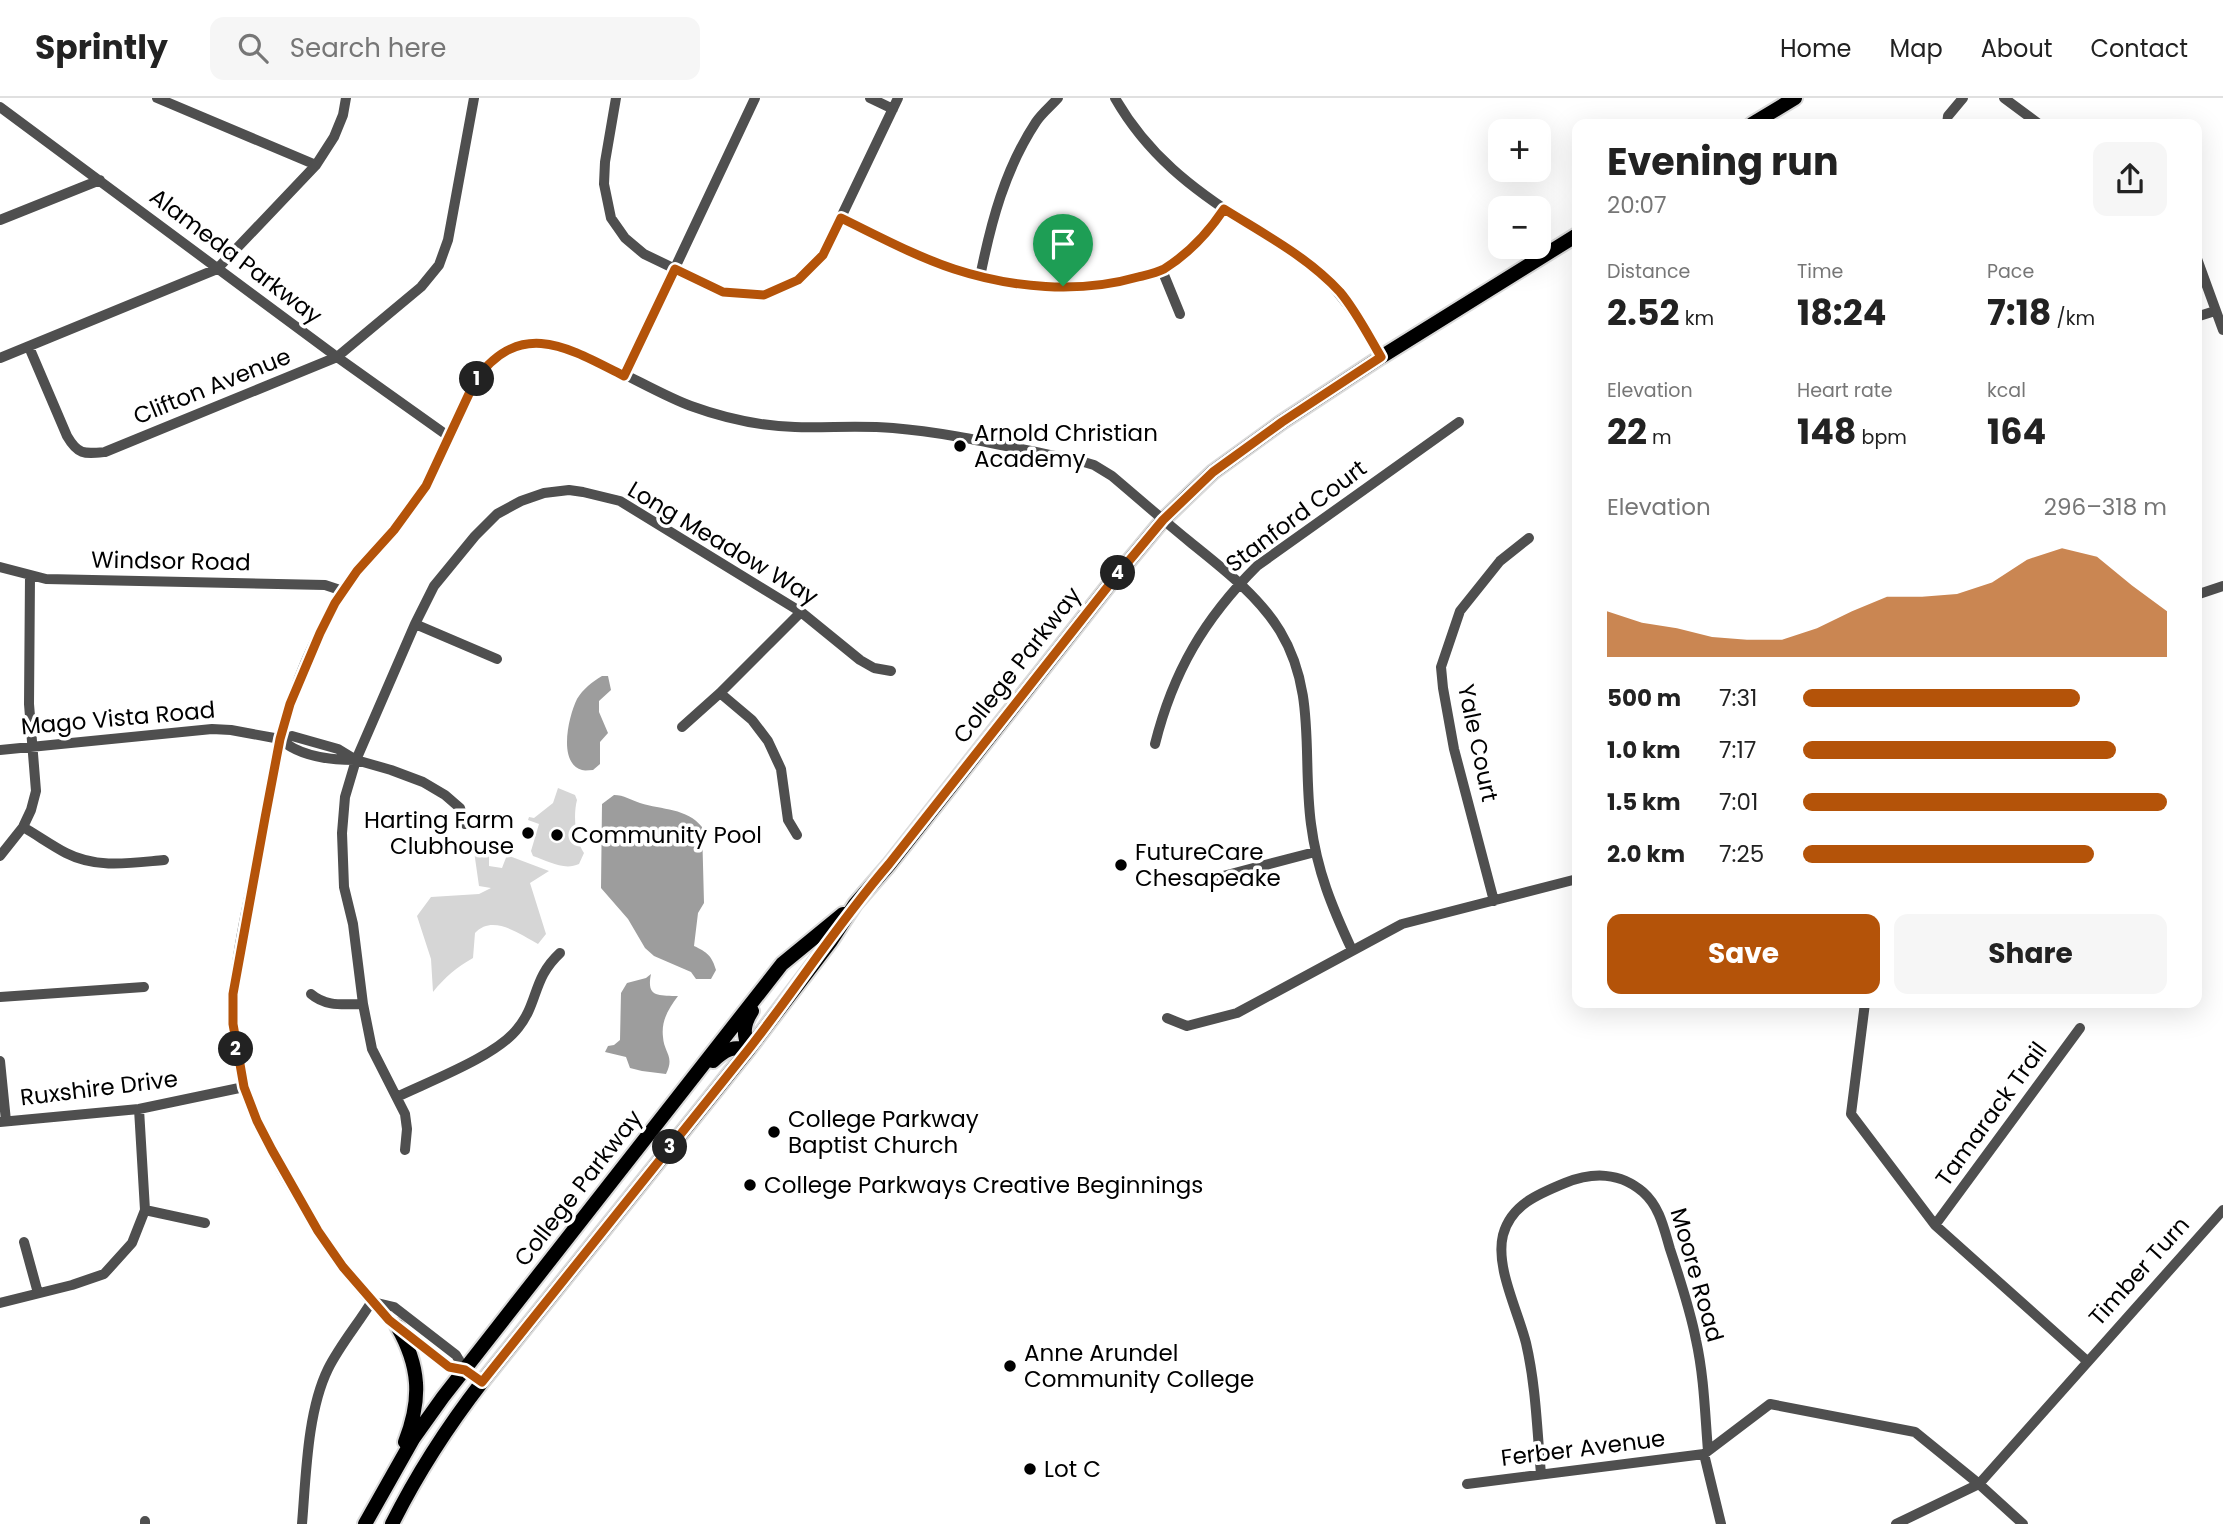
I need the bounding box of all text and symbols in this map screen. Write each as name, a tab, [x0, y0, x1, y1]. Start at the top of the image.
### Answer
search box	[210, 17, 700, 80]
text: Sprintly	[35, 24, 168, 71]
icon: search	[234, 29, 272, 67]
text: Search here	[290, 30, 446, 66]
text: Home	[1780, 32, 1852, 65]
text: Map	[1890, 32, 1943, 65]
text: About	[1981, 32, 2052, 65]
text: Contact	[2090, 32, 2188, 65]
map controls	[1488, 119, 1551, 259]
button: +	[1488, 119, 1551, 182]
text: Evening run	[1607, 135, 1839, 188]
button: share	[2093, 142, 2167, 216]
street label: Alameda Parkway	[143, 180, 329, 332]
text: 20:07	[1607, 189, 1667, 221]
button: −	[1488, 196, 1551, 259]
pin	[1033, 214, 1093, 286]
icon: arrive	[1044, 225, 1082, 263]
text: Distance	[1607, 258, 1690, 285]
text: Time	[1797, 258, 1843, 285]
text: Pace	[1987, 258, 2034, 285]
text: 2.52	[1607, 288, 1680, 337]
text: 18:24	[1797, 288, 1886, 337]
text: 7:18	[1987, 288, 2052, 337]
text: km	[1680, 305, 1714, 332]
text: /km	[2052, 305, 2095, 332]
street label: Clifton Avenue	[129, 340, 295, 432]
pin: 1	[460, 362, 494, 396]
text: 1	[473, 365, 480, 392]
text: Elevation	[1607, 377, 1693, 404]
text: Heart rate	[1797, 377, 1892, 404]
text: kcal	[1987, 377, 2026, 404]
text: 22	[1607, 407, 1647, 456]
text: 148	[1797, 407, 1857, 456]
text: 164	[1987, 407, 2046, 456]
place label: Arnold Christian Academy	[974, 417, 1158, 475]
text: m	[1647, 424, 1672, 451]
text: bpm	[1857, 424, 1907, 451]
marker: Arnold Christian Academy	[952, 438, 968, 454]
street label: Stanford Court	[1219, 452, 1373, 580]
street label: Long Meadow Way	[622, 473, 824, 613]
text: Elevation	[1607, 491, 1711, 523]
text: 296–318 m	[2044, 491, 2167, 523]
street label: Windsor Road	[91, 544, 251, 578]
pin: 4	[1100, 556, 1136, 590]
text: 4	[1111, 559, 1124, 586]
street label: College Parkway	[946, 580, 1088, 750]
street label: Yale Court	[1450, 681, 1506, 805]
text: 500 m	[1607, 682, 1681, 714]
text: 7:31	[1719, 682, 1757, 714]
street label: Mago Vista Road	[20, 694, 216, 742]
text: 1.0 km	[1607, 734, 1681, 766]
text: 7:17	[1719, 734, 1756, 766]
text: 1.5 km	[1607, 786, 1681, 818]
text: 7:01	[1719, 786, 1758, 818]
place label: Harting Farm Clubhouse	[364, 804, 514, 862]
place label: Community Pool	[571, 819, 762, 851]
marker: Harting Farm Clubhouse	[520, 825, 536, 841]
marker: Community Pool	[549, 827, 565, 843]
place label: FutureCare Chesapeake	[1135, 836, 1281, 894]
text: 2.0 km	[1607, 838, 1685, 870]
text: 7:25	[1719, 838, 1764, 870]
marker: FutureCare Chesapeake	[1113, 857, 1129, 873]
button: Save	[1607, 914, 1880, 994]
button: Share	[1894, 914, 2167, 994]
pin: 2	[218, 1032, 254, 1066]
text: 2	[230, 1035, 241, 1062]
street label: Tamarack Trail	[1928, 1035, 2054, 1193]
street label: Ruxshire Drive	[18, 1062, 180, 1114]
street label: College Parkway	[507, 1103, 649, 1273]
place label: College Parkway Baptist Church	[788, 1103, 979, 1161]
marker: College Parkway Baptist Church	[766, 1124, 782, 1140]
pin: 3	[652, 1130, 688, 1164]
text: 3	[664, 1133, 675, 1160]
place label: College Parkways Creative Beginnings	[764, 1169, 1203, 1201]
marker: College Parkways Creative Beginnings	[742, 1177, 758, 1193]
street label: Moore Road	[1663, 1204, 1731, 1346]
street label: Timber Turn	[2081, 1209, 2197, 1333]
place label: Anne Arundel Community College	[1024, 1337, 1254, 1395]
marker: Anne Arundel Community College	[1002, 1358, 1018, 1374]
street label: Ferber Avenue	[1499, 1422, 1667, 1474]
place label: Lot C	[1044, 1453, 1101, 1485]
marker: Lot C	[1022, 1461, 1038, 1477]

